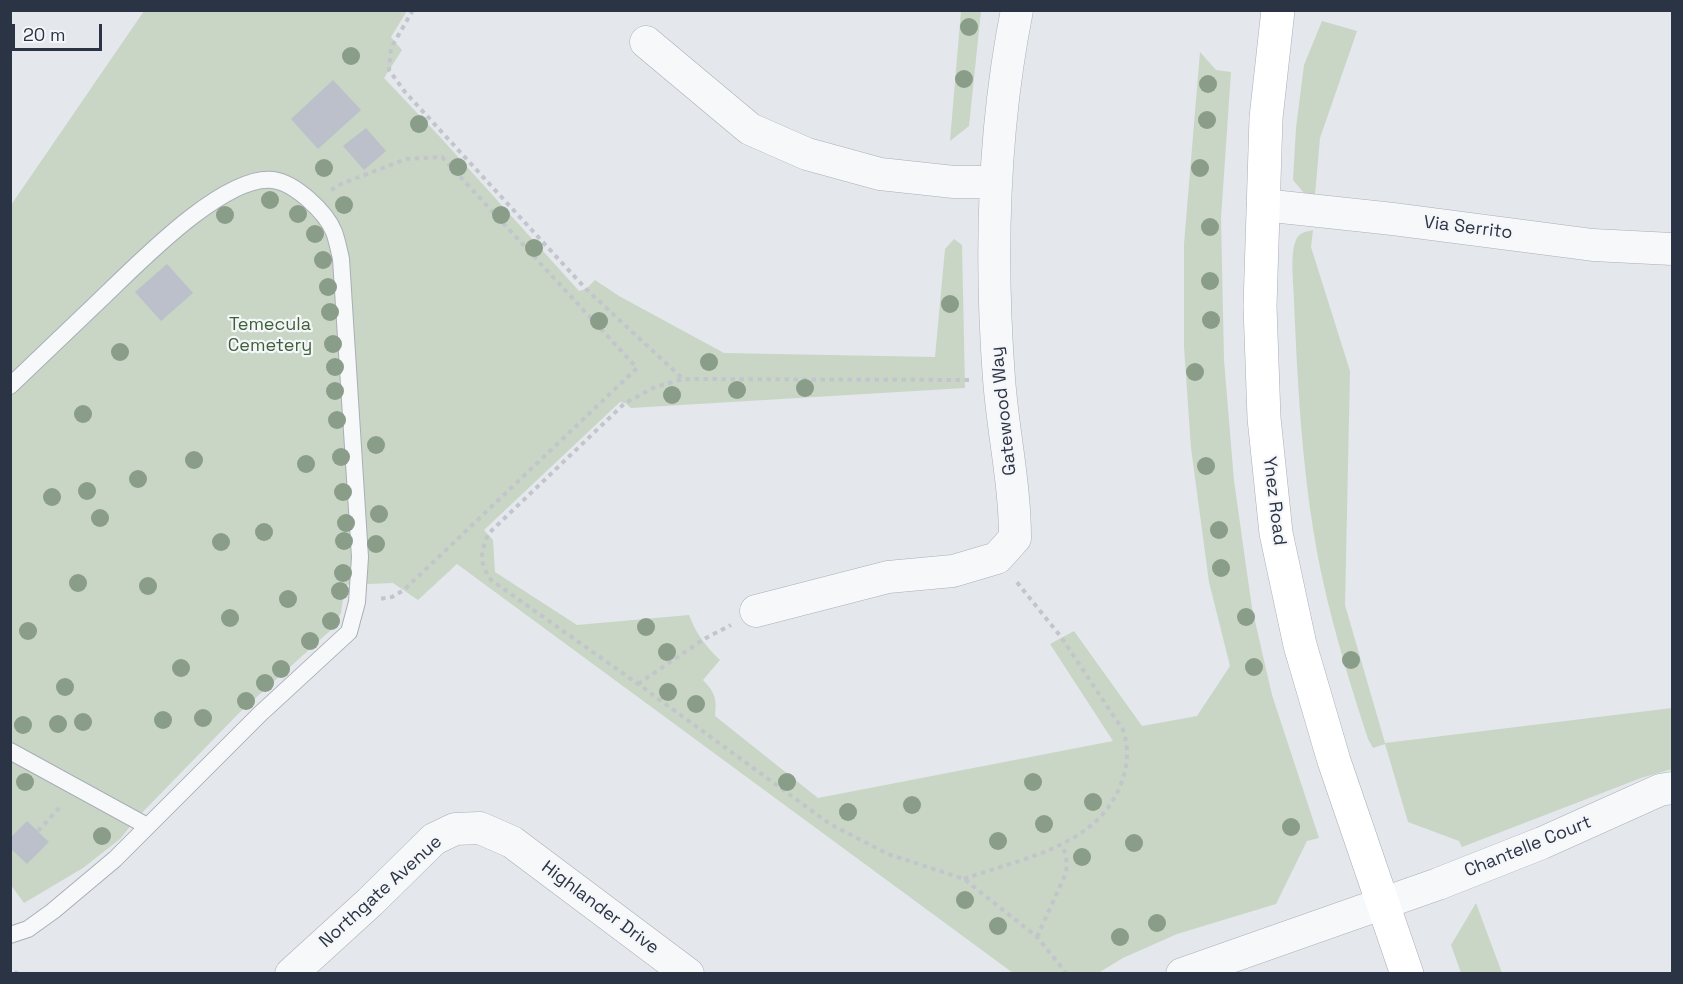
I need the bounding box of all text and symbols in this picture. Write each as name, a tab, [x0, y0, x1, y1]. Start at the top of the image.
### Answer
scale bar	[15, 12, 105, 50]
text: 20 m	[23, 23, 66, 46]
street label: Via Serrito	[1422, 212, 1514, 244]
park label: Temecula Cemetery	[228, 314, 312, 356]
street label: Gatewood Way	[986, 345, 1022, 477]
street label: Ynez Road	[1258, 455, 1290, 547]
street label: Chantelle Court	[1461, 812, 1595, 882]
street label: Northgate Avenue	[315, 831, 447, 953]
street label: Highlander Drive	[537, 857, 663, 959]

